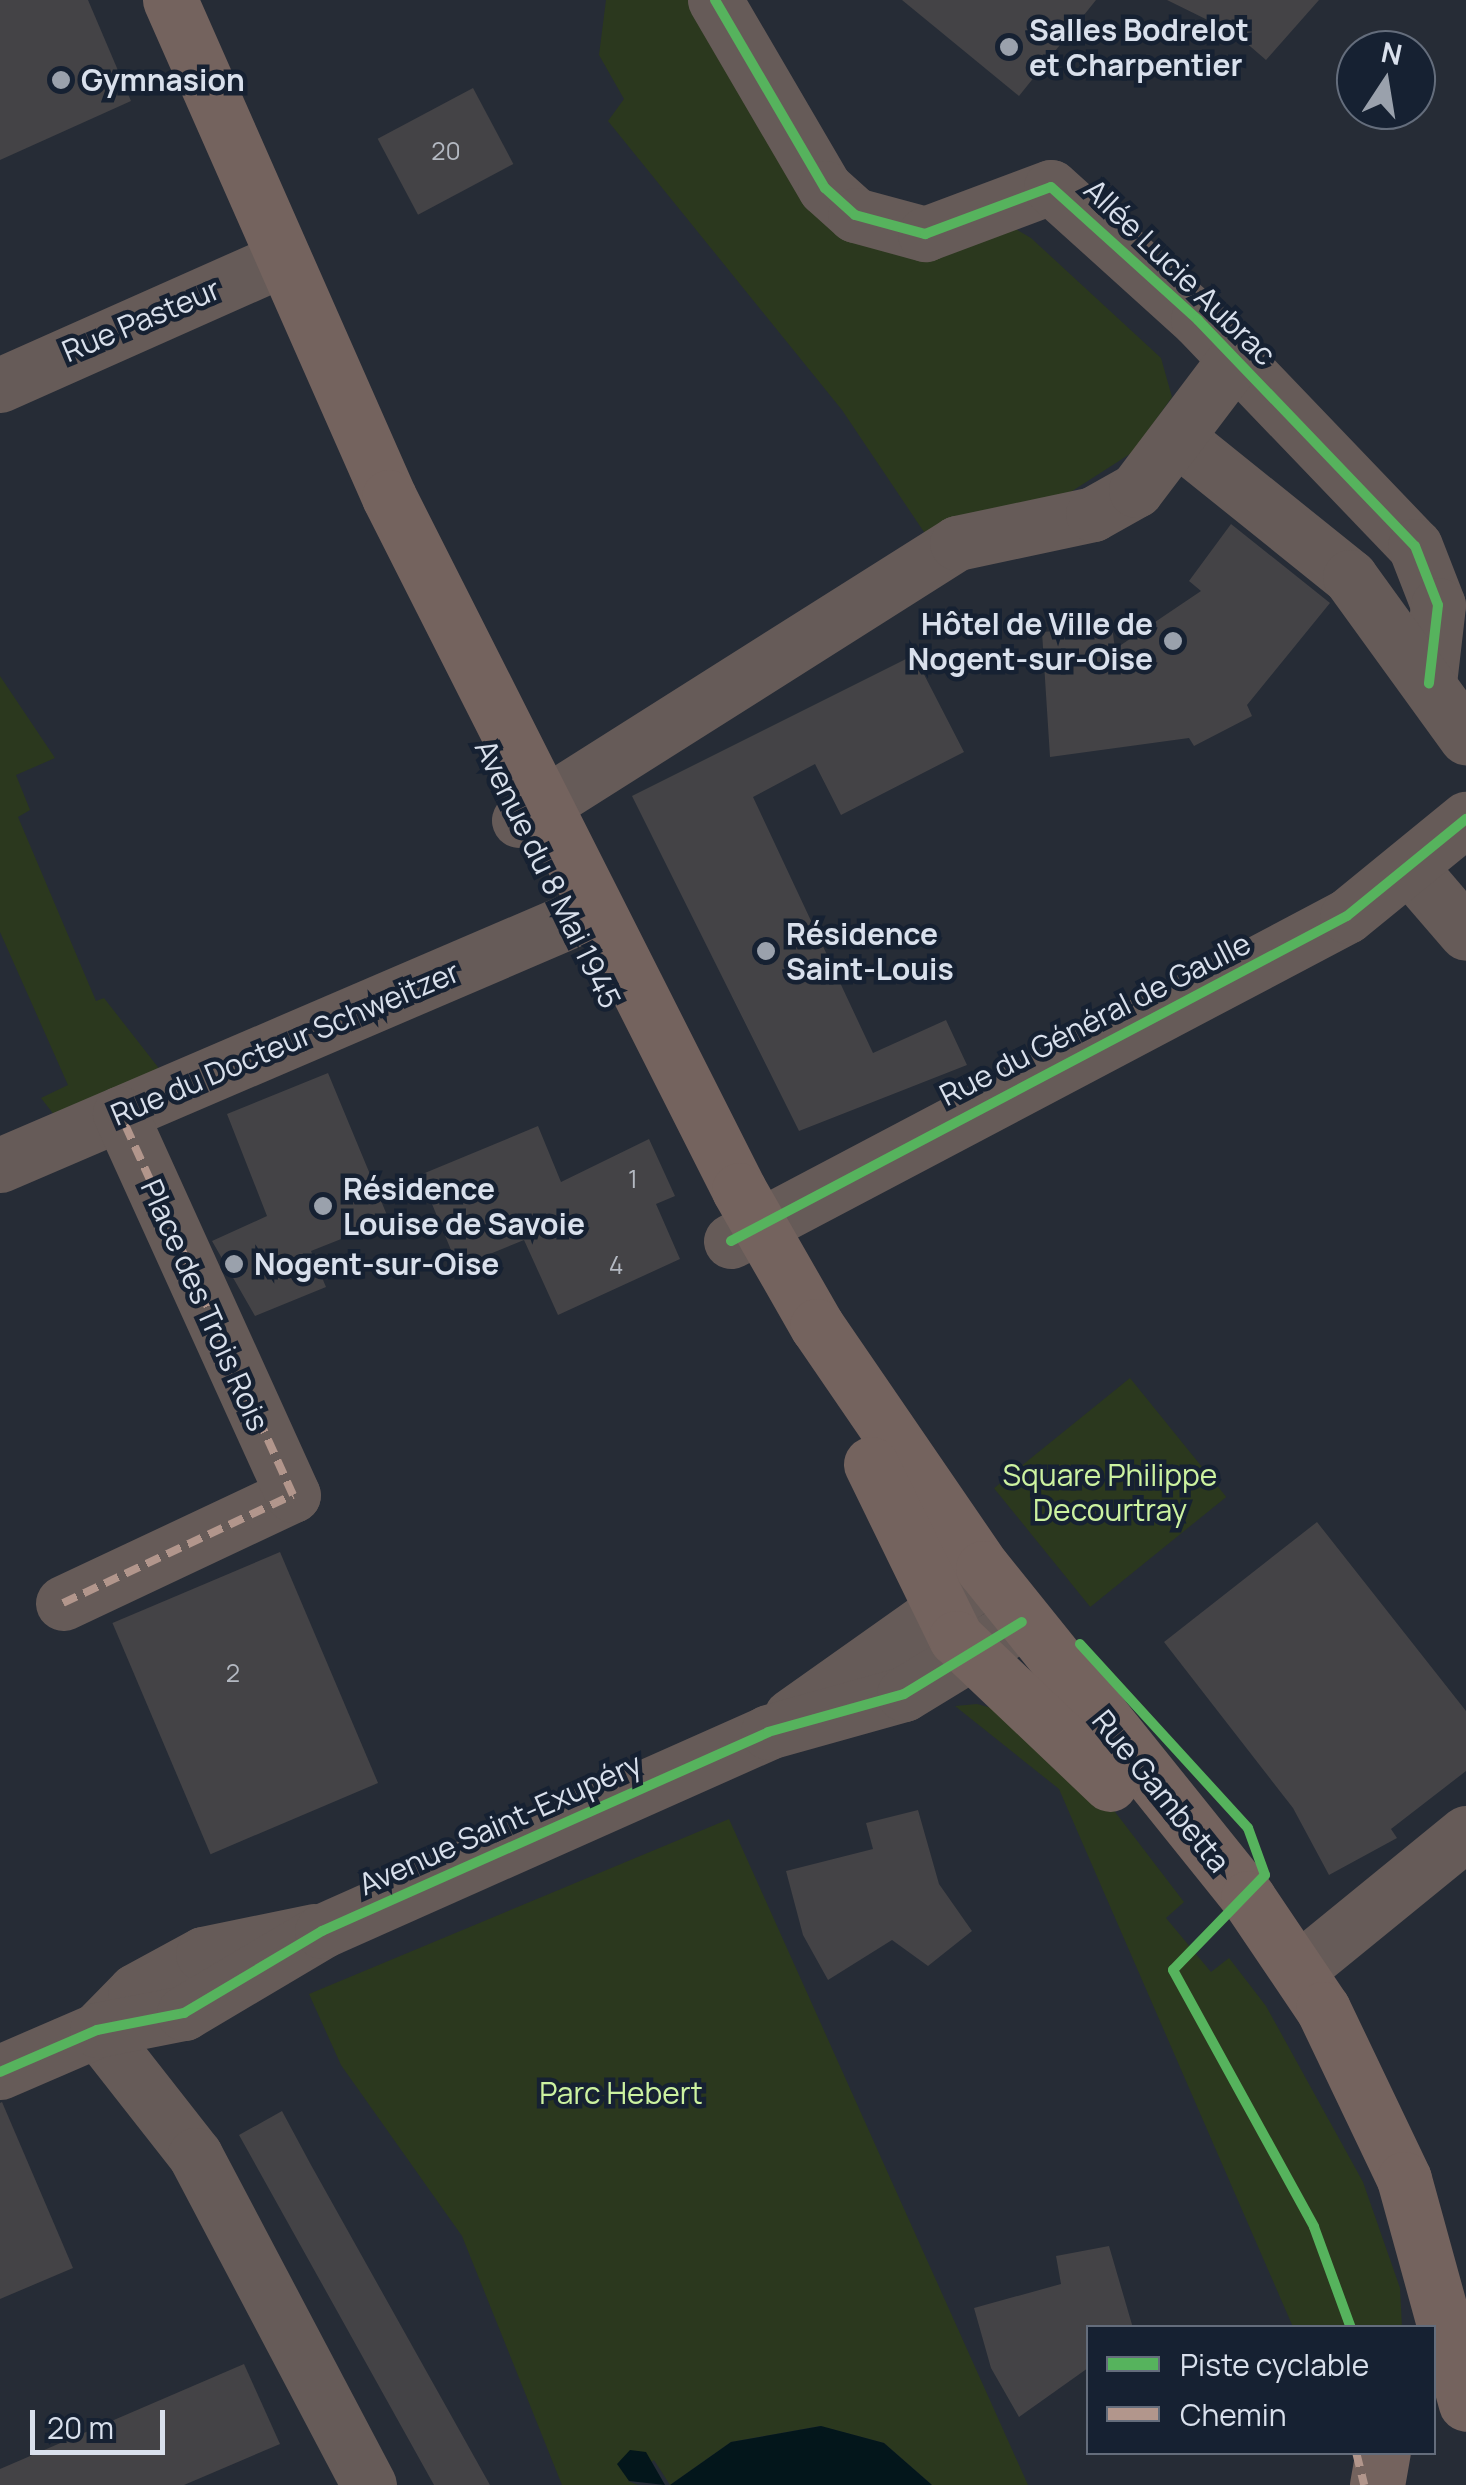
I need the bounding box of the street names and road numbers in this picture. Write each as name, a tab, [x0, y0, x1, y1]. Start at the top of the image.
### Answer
street label: Allée Lucie Aubrac	[1077, 172, 1283, 372]
street label: Rue Pasteur	[57, 271, 225, 369]
street label: Avenue du 8 Mai 1945	[467, 734, 629, 1014]
street label: Rue du Général de Gaulle	[934, 925, 1256, 1113]
street label: Rue du Docteur Schweitzer	[105, 953, 465, 1133]
street label: Place des Trois Rois	[133, 1174, 277, 1436]
street label: Rue Gambetta	[1085, 1703, 1237, 1879]
street label: Avenue Saint-Exupéry	[353, 1745, 647, 1903]

